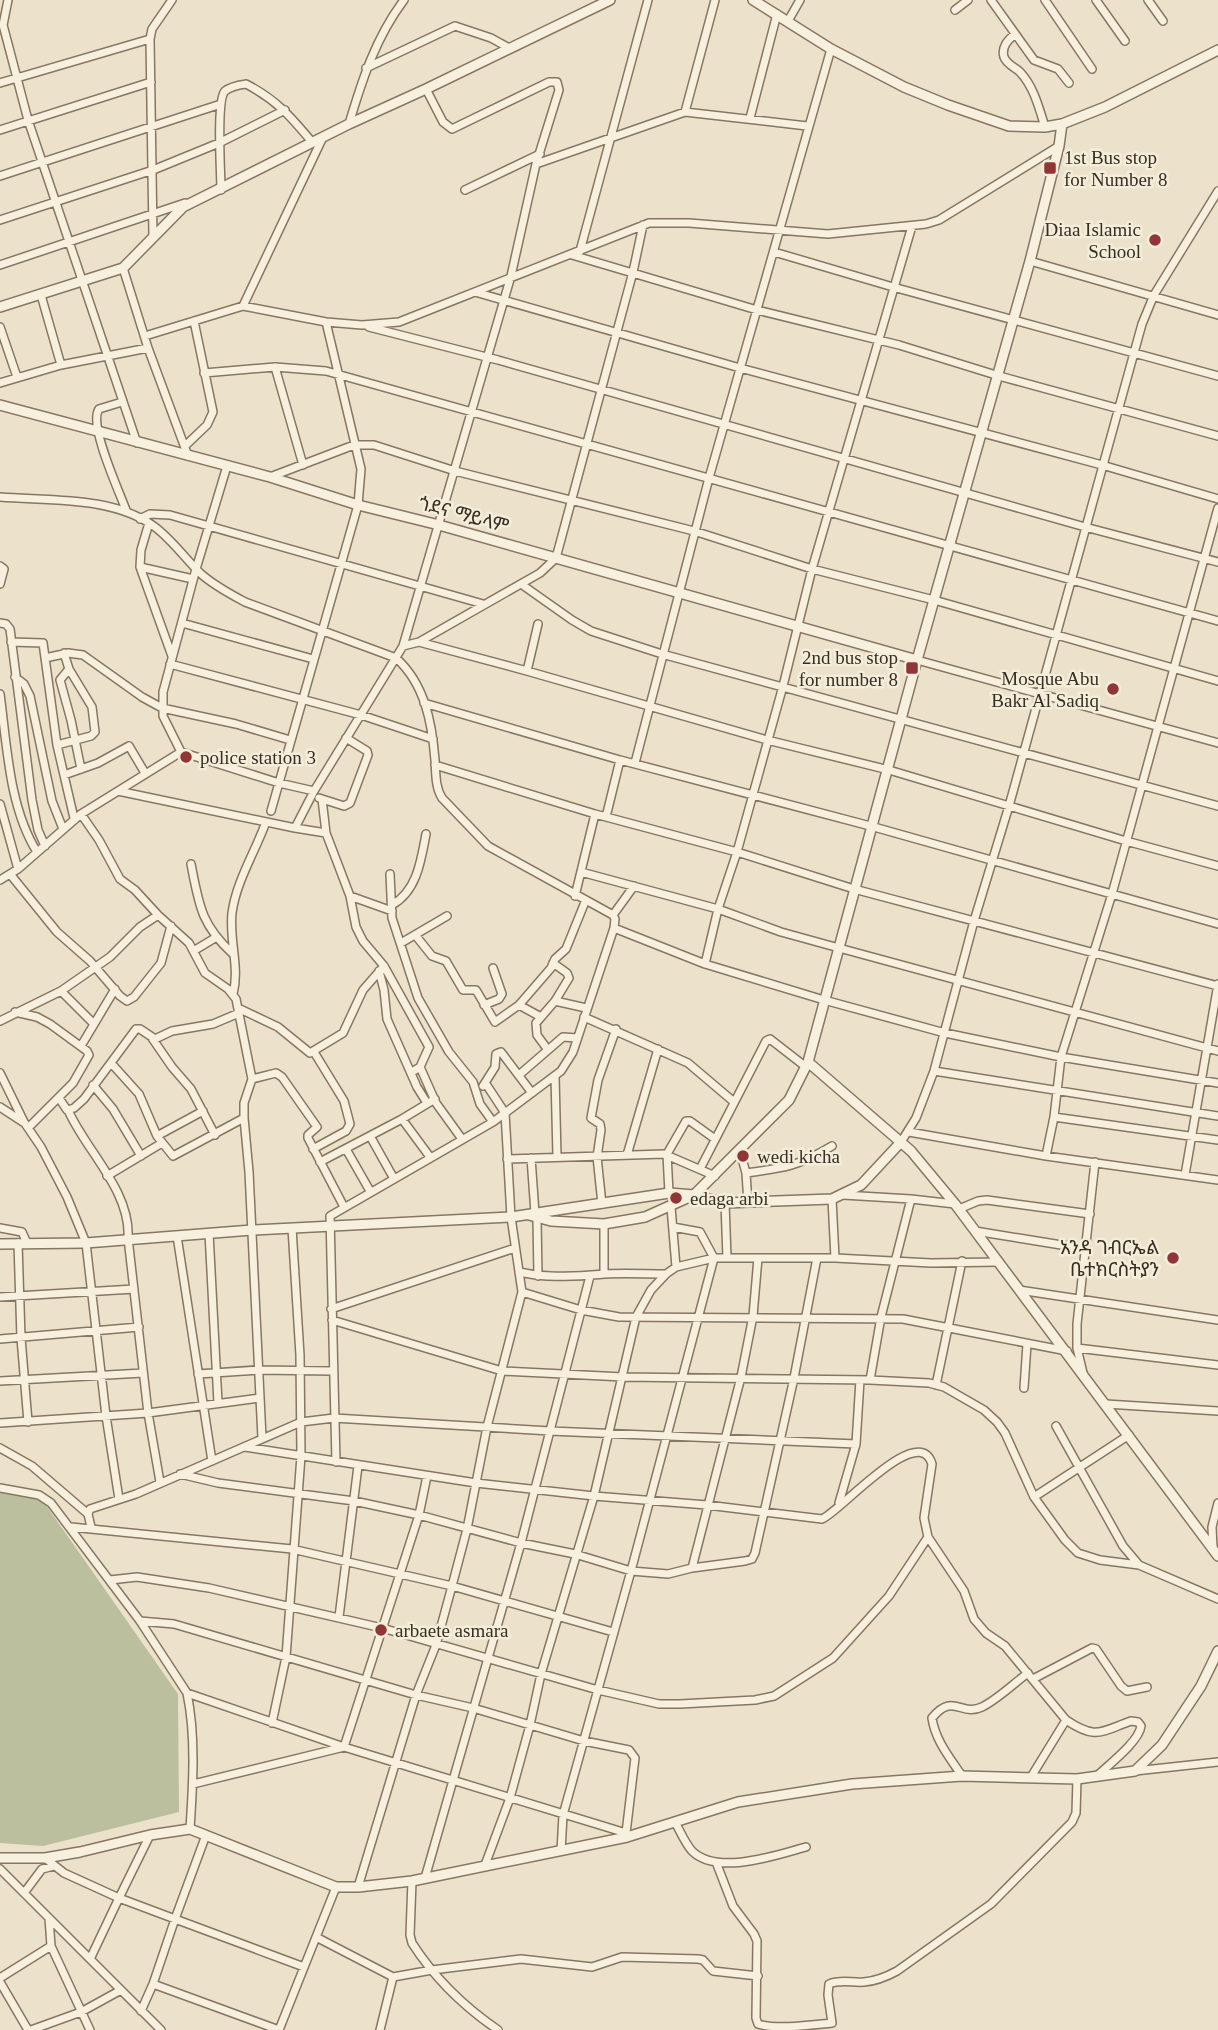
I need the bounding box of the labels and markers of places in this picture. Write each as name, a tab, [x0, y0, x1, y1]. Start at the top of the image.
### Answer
place label: 1st Bus stop for Number 8	[1064, 147, 1167, 190]
marker: 1st Bus stop for Number 8	[1042, 160, 1058, 176]
place label: Diaa Islamic School	[1044, 219, 1141, 262]
marker: Diaa Islamic School	[1147, 232, 1163, 248]
place label: 2nd bus stop for number 8	[799, 647, 898, 690]
marker: 2nd bus stop for number 8	[904, 660, 920, 676]
place label: Mosque Abu Bakr Al Sadiq	[991, 668, 1099, 711]
marker: Mosque Abu Bakr Al Sadiq	[1105, 681, 1121, 697]
place label: police station 3	[200, 747, 316, 768]
marker: police station 3	[178, 749, 194, 765]
place label: wedi kicha	[757, 1146, 840, 1167]
marker: wedi kicha	[735, 1148, 751, 1164]
place label: edaga arbi	[690, 1188, 769, 1209]
marker: edaga arbi	[668, 1190, 684, 1206]
place label: አንዳ ገብርኤል ቤተክርስትያን	[1060, 1237, 1159, 1280]
marker: አንዳ ገብርኤል ቤተክርስትያን	[1165, 1250, 1181, 1266]
place label: arbaete asmara	[395, 1620, 509, 1641]
marker: arbaete asmara	[373, 1622, 389, 1638]

